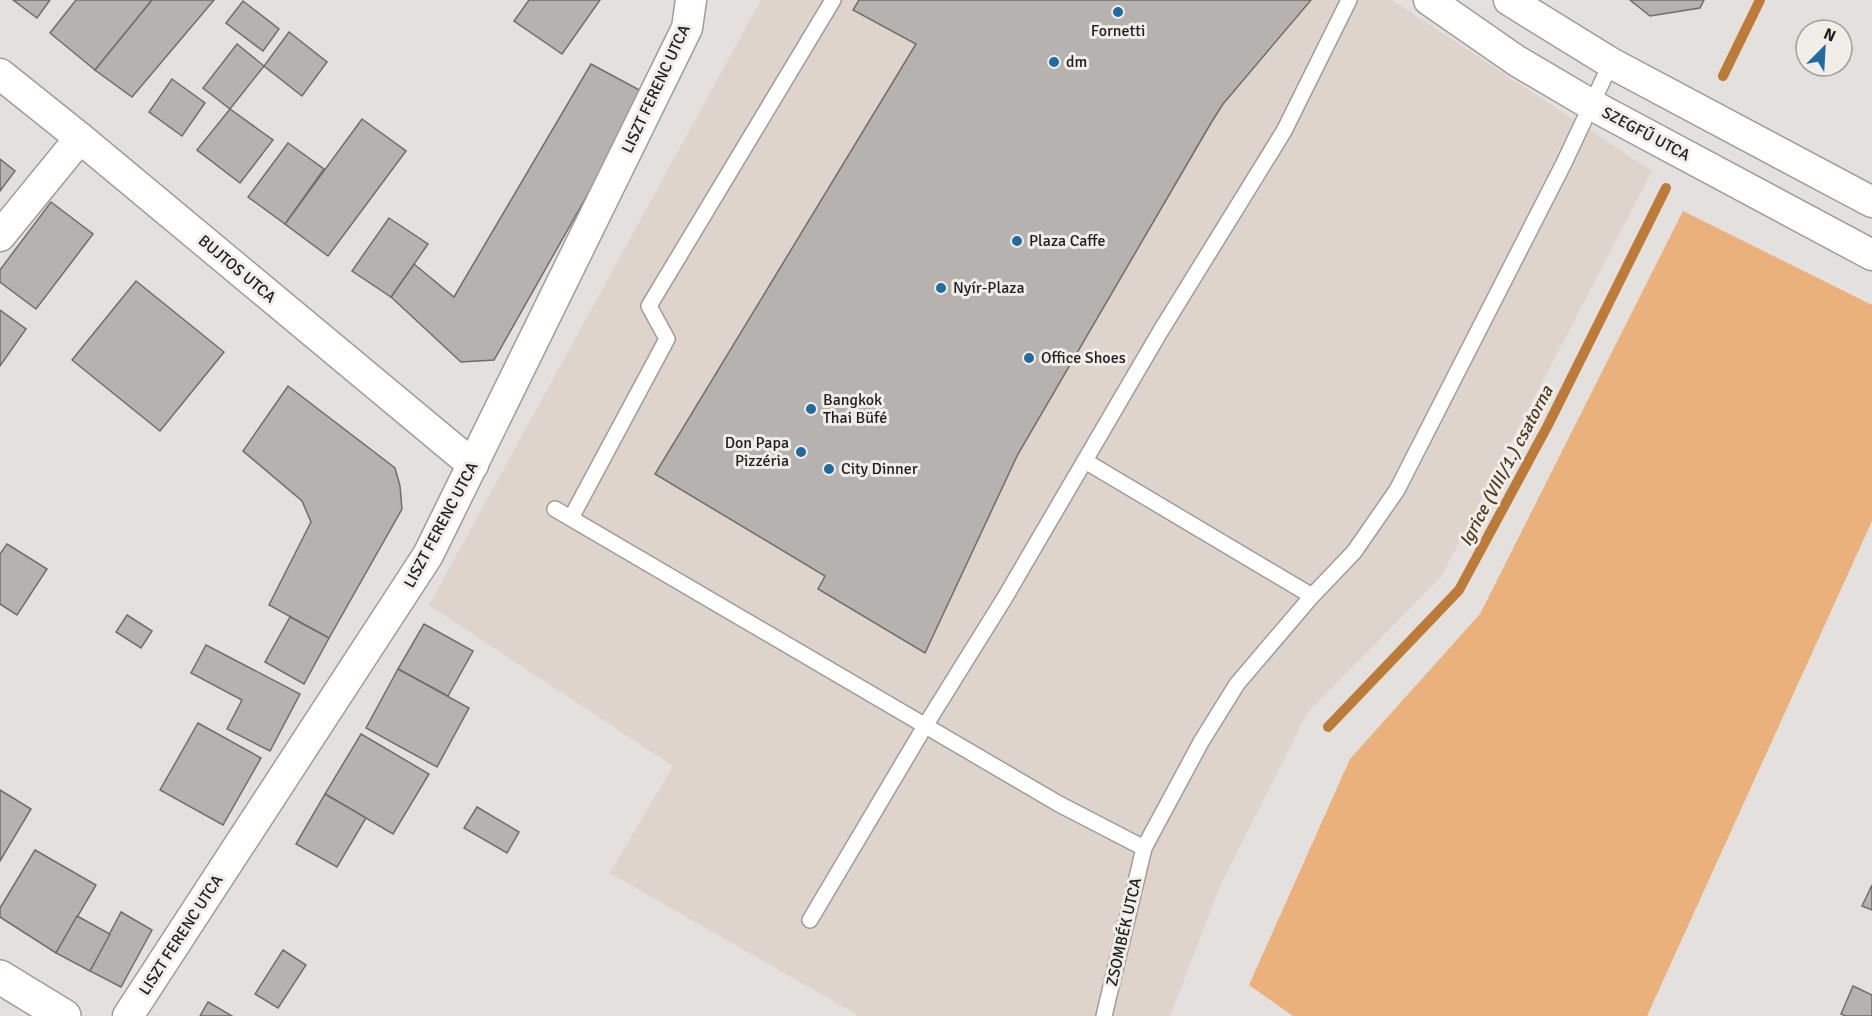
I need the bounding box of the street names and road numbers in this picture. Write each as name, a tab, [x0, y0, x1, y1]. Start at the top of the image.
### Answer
street label: LISZT FERENC UTCA	[617, 21, 695, 156]
street label: SZEGFŰ UTCA	[1598, 102, 1694, 166]
street label: BUJTOS UTCA	[194, 231, 280, 307]
street label: LISZT FERENC UTCA	[399, 458, 483, 591]
street label: LISZT FERENC UTCA	[135, 871, 228, 999]
street label: ZSOMBÉK UTCA	[1102, 876, 1146, 988]

